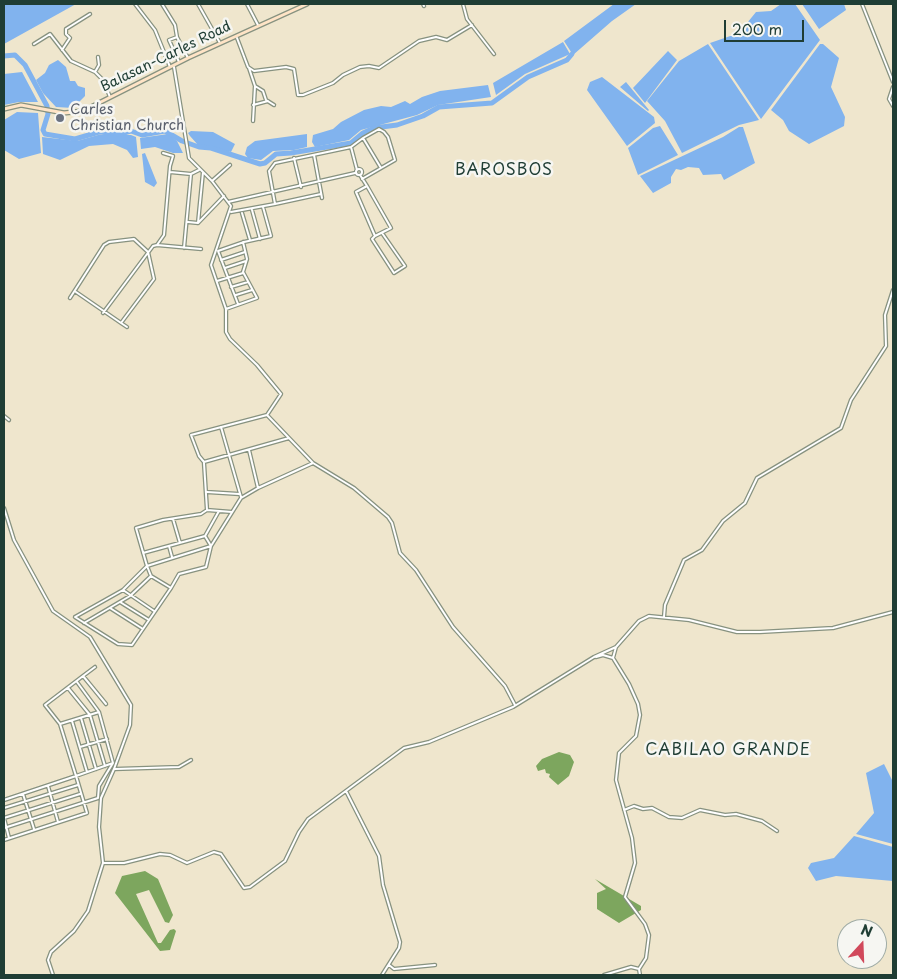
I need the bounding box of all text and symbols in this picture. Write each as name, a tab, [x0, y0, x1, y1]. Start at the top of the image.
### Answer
scale bar	[727, 10, 807, 42]
text: 200 m	[732, 17, 782, 40]
street label: Balasan-Carles Road	[98, 18, 234, 96]
place label: Carles Christian Church	[70, 102, 184, 134]
marker: Carles Christian Church	[54, 112, 66, 124]
district label: BAROSBOS	[454, 161, 554, 181]
district label: CABILAO GRANDE	[643, 741, 813, 761]
north arrow	[837, 919, 887, 969]
text: N	[858, 919, 876, 942]

